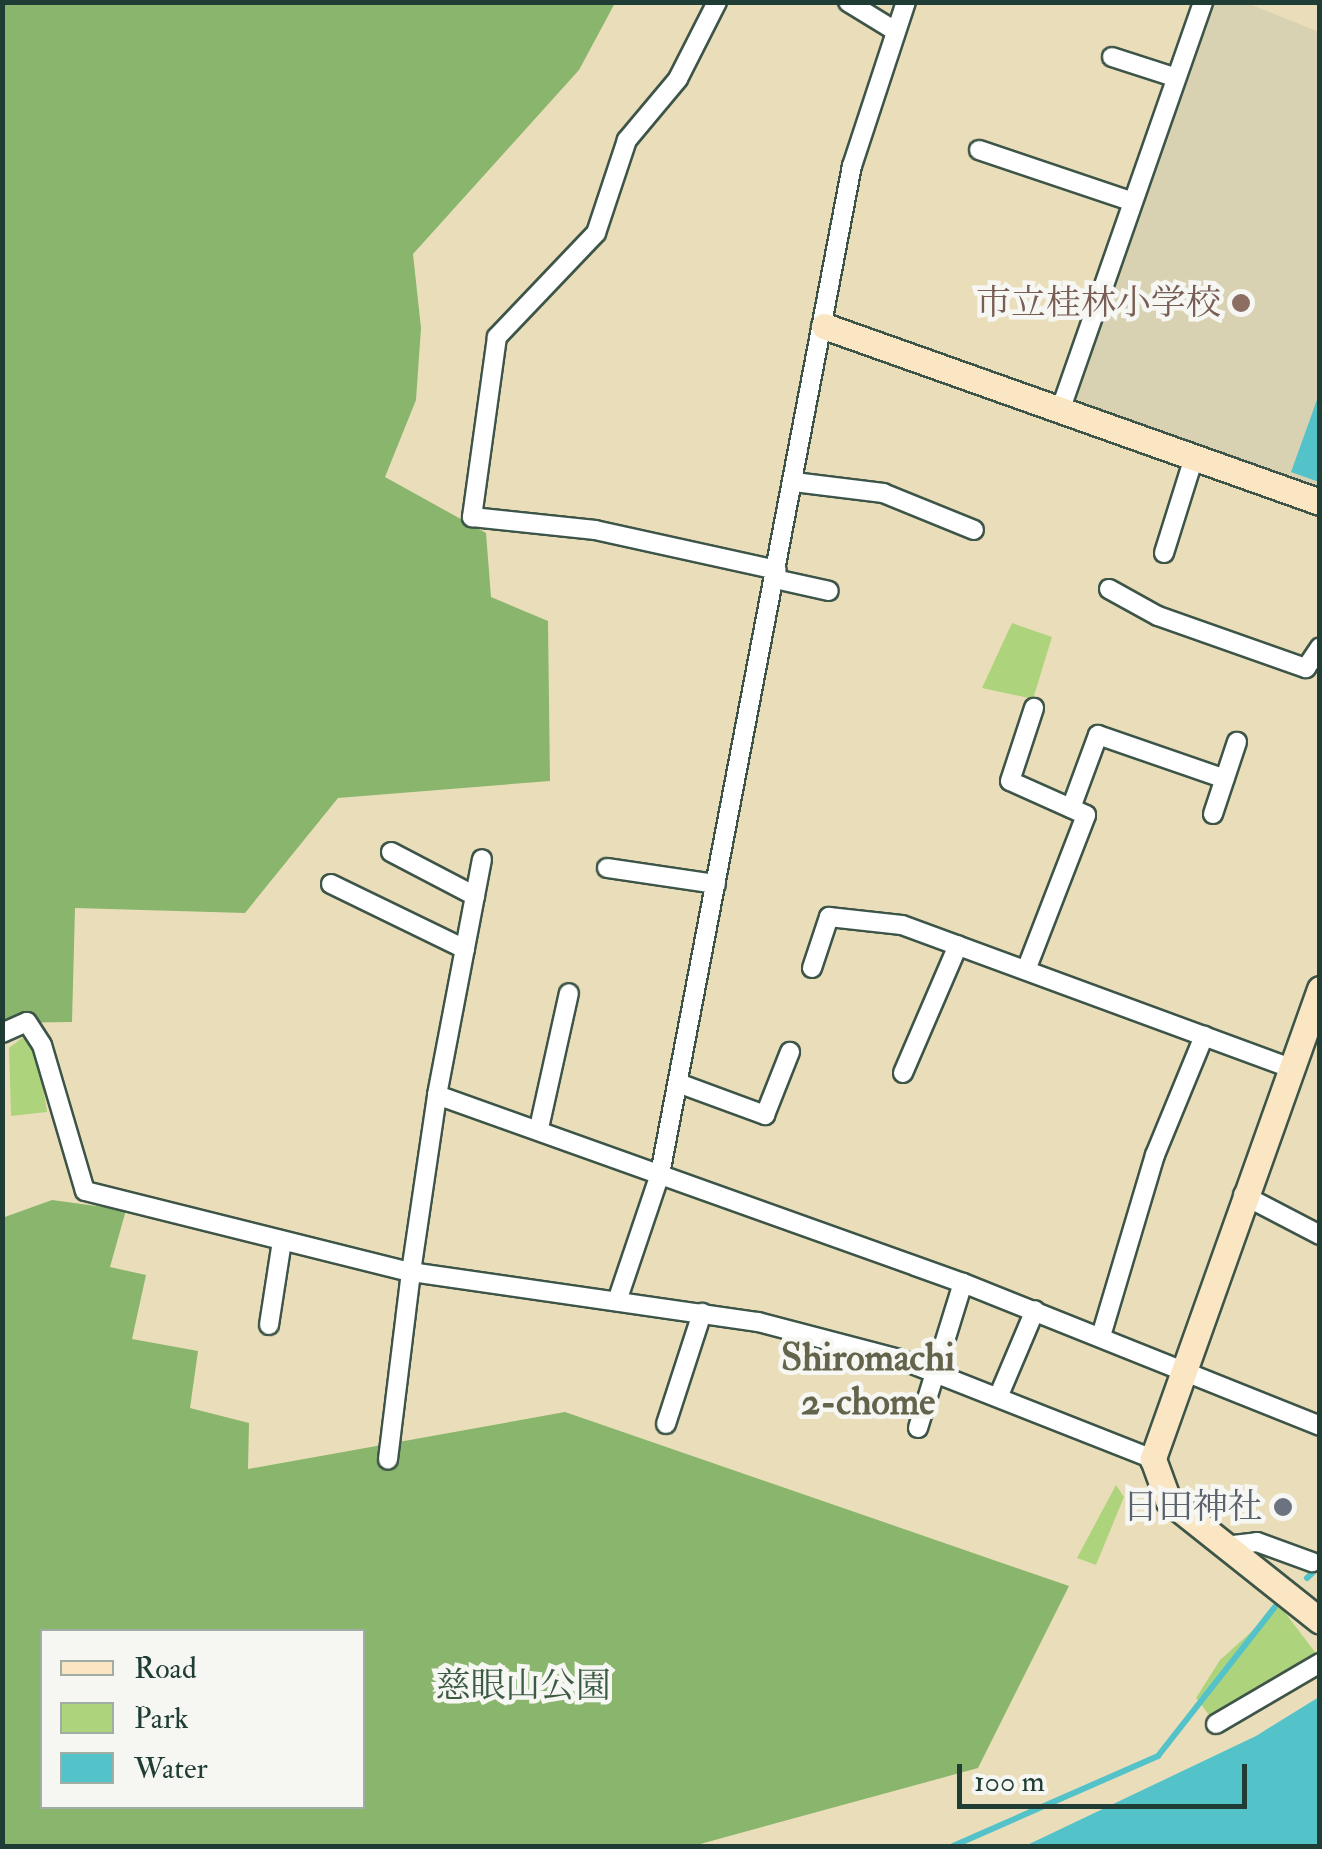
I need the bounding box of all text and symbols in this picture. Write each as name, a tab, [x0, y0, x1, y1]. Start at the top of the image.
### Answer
place label: 市立桂林小学校	[976, 282, 1221, 324]
marker: 市立桂林小学校	[1230, 292, 1252, 314]
district label: Shiromachi 2-chome	[781, 1336, 955, 1426]
place label: 日田神社	[1123, 1486, 1263, 1528]
marker: 日田神社	[1272, 1496, 1294, 1518]
legend	[40, 1629, 365, 1809]
text: Road	[134, 1650, 197, 1687]
park label: 慈眼山公園	[436, 1665, 610, 1707]
text: Park	[134, 1700, 189, 1737]
scale bar	[962, 1744, 1252, 1806]
text: Water	[134, 1750, 208, 1787]
text: 100 m	[974, 1763, 1045, 1800]

